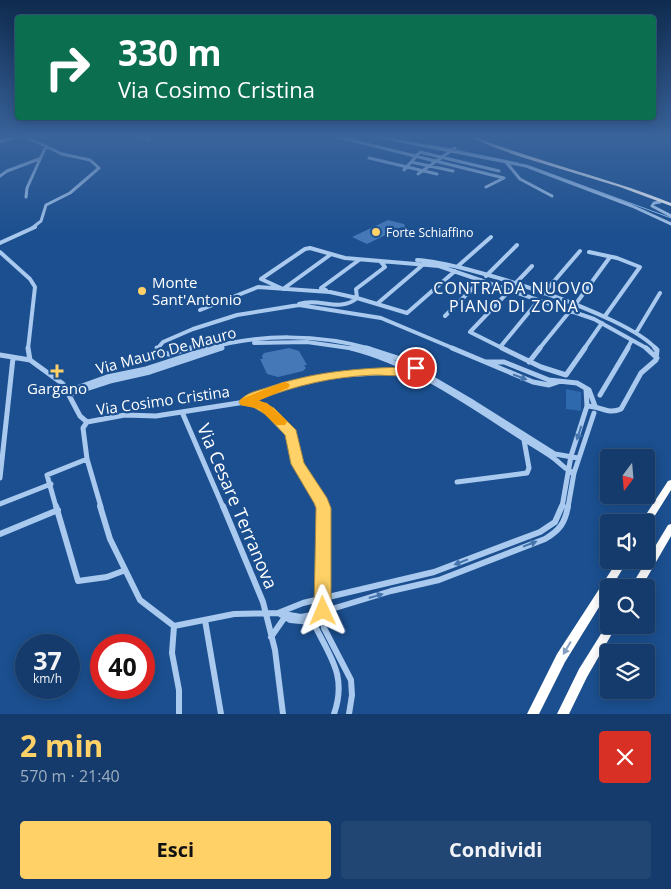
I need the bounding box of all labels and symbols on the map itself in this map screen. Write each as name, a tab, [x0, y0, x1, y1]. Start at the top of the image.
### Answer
place label: Forte Schiaffino	[386, 224, 474, 241]
marker: Forte Schiaffino	[370, 226, 382, 238]
place label: Monte Sant'Antonio	[152, 272, 241, 309]
district label: CONTRADA NUOVO PIANO DI ZONA	[433, 277, 595, 317]
marker: Monte Sant'Antonio	[136, 285, 148, 297]
street label: Via Mauro De Mauro	[94, 322, 238, 378]
pin	[395, 347, 437, 389]
marker: Gargano	[51, 365, 63, 377]
one-way arrow	[512, 373, 527, 381]
place label: Gargano	[27, 378, 87, 398]
street label: Via Cosimo Cristina	[95, 381, 231, 419]
street label: Via Cesare Terranova	[192, 420, 284, 592]
one-way arrow	[575, 425, 582, 440]
north arrow	[600, 449, 655, 504]
one-way arrow	[523, 540, 538, 548]
one-way arrow	[454, 559, 469, 566]
position arrow	[296, 584, 348, 636]
one-way arrow	[369, 591, 384, 599]
speed limit sign: 40	[90, 634, 155, 699]
one-way arrow	[562, 641, 571, 654]

